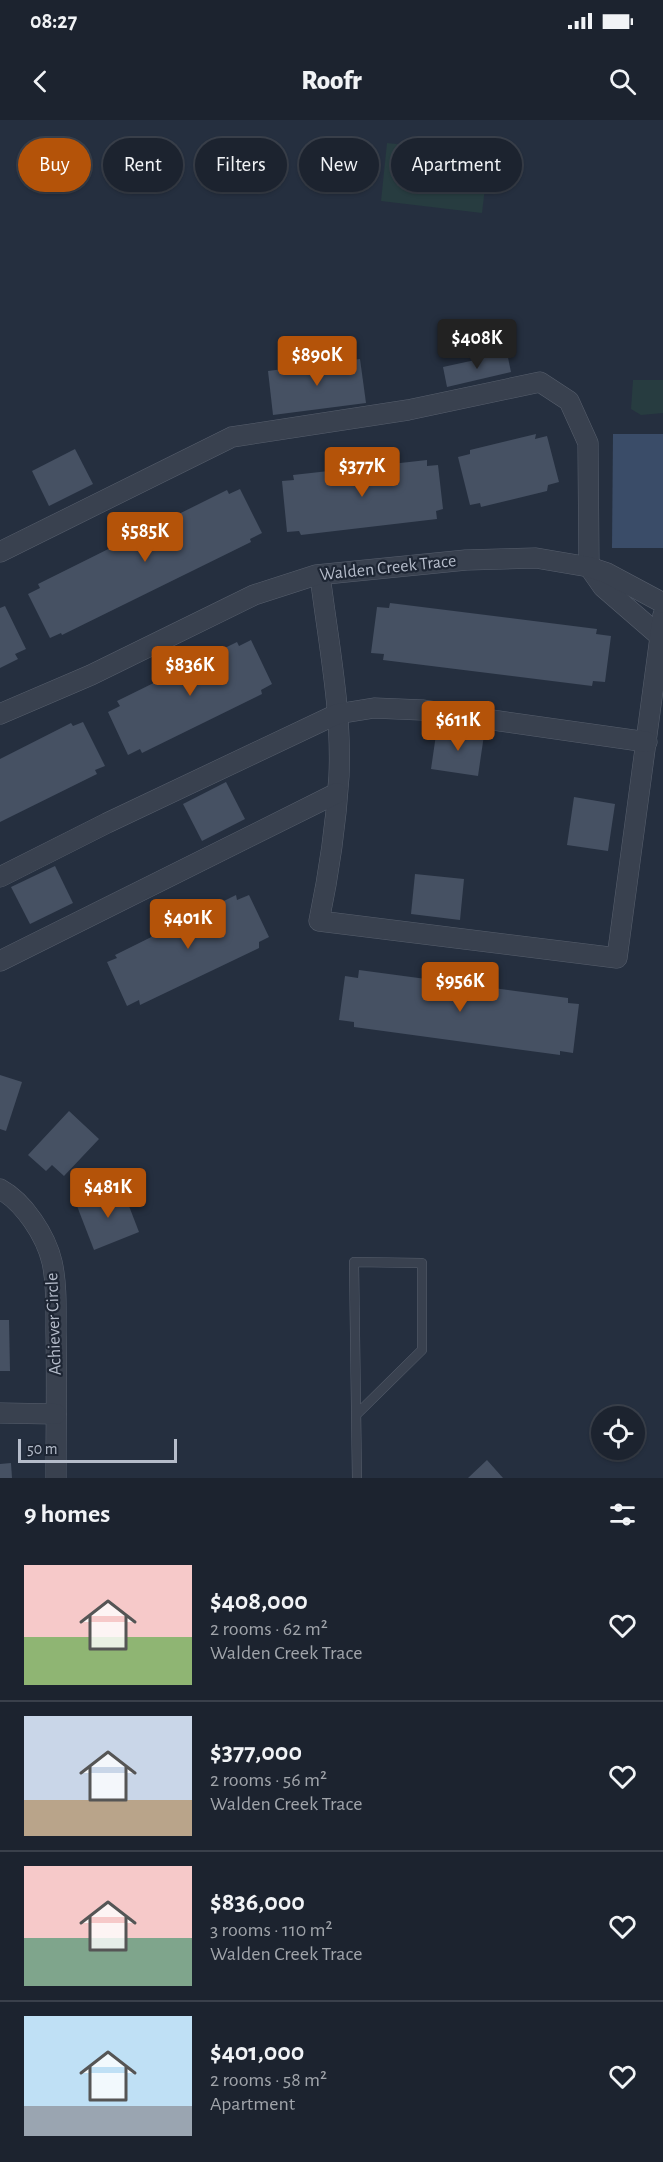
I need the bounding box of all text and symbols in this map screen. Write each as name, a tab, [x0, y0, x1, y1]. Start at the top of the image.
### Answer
text: 08:27	[30, 10, 77, 32]
icon: back	[24, 65, 57, 98]
icon: search	[606, 65, 639, 98]
text: Roofr	[301, 67, 362, 94]
chip: Buy	[18, 138, 91, 192]
chip: Rent	[103, 138, 183, 192]
chip: Filters	[195, 138, 287, 192]
chip: New	[299, 138, 379, 192]
chip: Apartment	[391, 138, 522, 192]
pin: $408K	[435, 319, 519, 370]
text: $408K	[451, 328, 503, 348]
pin: $890K	[275, 336, 359, 387]
text: $890K	[292, 345, 342, 365]
pin: $377K	[320, 447, 404, 498]
text: $377K	[339, 456, 385, 476]
pin: $585K	[103, 512, 187, 563]
text: $585K	[121, 521, 169, 541]
street label: Walden Creek Trace	[319, 552, 457, 584]
pin: $836K	[148, 646, 232, 697]
text: $836K	[166, 655, 214, 675]
pin: $611K	[416, 701, 500, 752]
text: $611K	[436, 710, 480, 730]
pin: $401K	[146, 899, 230, 950]
text: $401K	[164, 908, 212, 928]
pin: $956K	[418, 962, 502, 1013]
text: $956K	[436, 971, 484, 991]
pin: $481K	[66, 1168, 150, 1219]
text: $481K	[84, 1177, 132, 1197]
street label: Achiever Circle	[43, 1272, 65, 1376]
map controls	[591, 1406, 645, 1460]
button: locate	[591, 1406, 645, 1460]
scale bar	[18, 1436, 177, 1464]
text: 50 m	[27, 1441, 58, 1457]
icon: filters	[606, 1498, 639, 1531]
text: 9 homes	[24, 1501, 110, 1527]
text: $408,000	[210, 1588, 308, 1614]
icon: home	[72, 1589, 144, 1661]
icon: heart	[606, 1609, 639, 1642]
text: 2 rooms · 62 m²	[210, 1619, 328, 1639]
text: Walden Creek Trace	[210, 1643, 362, 1663]
text: $377,000	[210, 1739, 302, 1765]
icon: home	[72, 1740, 144, 1812]
icon: heart	[606, 1760, 639, 1793]
text: 2 rooms · 56 m²	[210, 1770, 327, 1790]
text: Walden Creek Trace	[210, 1794, 362, 1814]
text: $836,000	[210, 1889, 305, 1915]
icon: home	[72, 1890, 144, 1962]
icon: heart	[606, 1910, 639, 1943]
text: 3 rooms · 110 m²	[210, 1920, 333, 1940]
text: Walden Creek Trace	[210, 1944, 362, 1964]
text: $401,000	[210, 2039, 304, 2065]
icon: home	[72, 2040, 144, 2112]
icon: heart	[606, 2060, 639, 2093]
text: 2 rooms · 58 m²	[210, 2070, 327, 2090]
text: Apartment	[210, 2094, 295, 2114]

